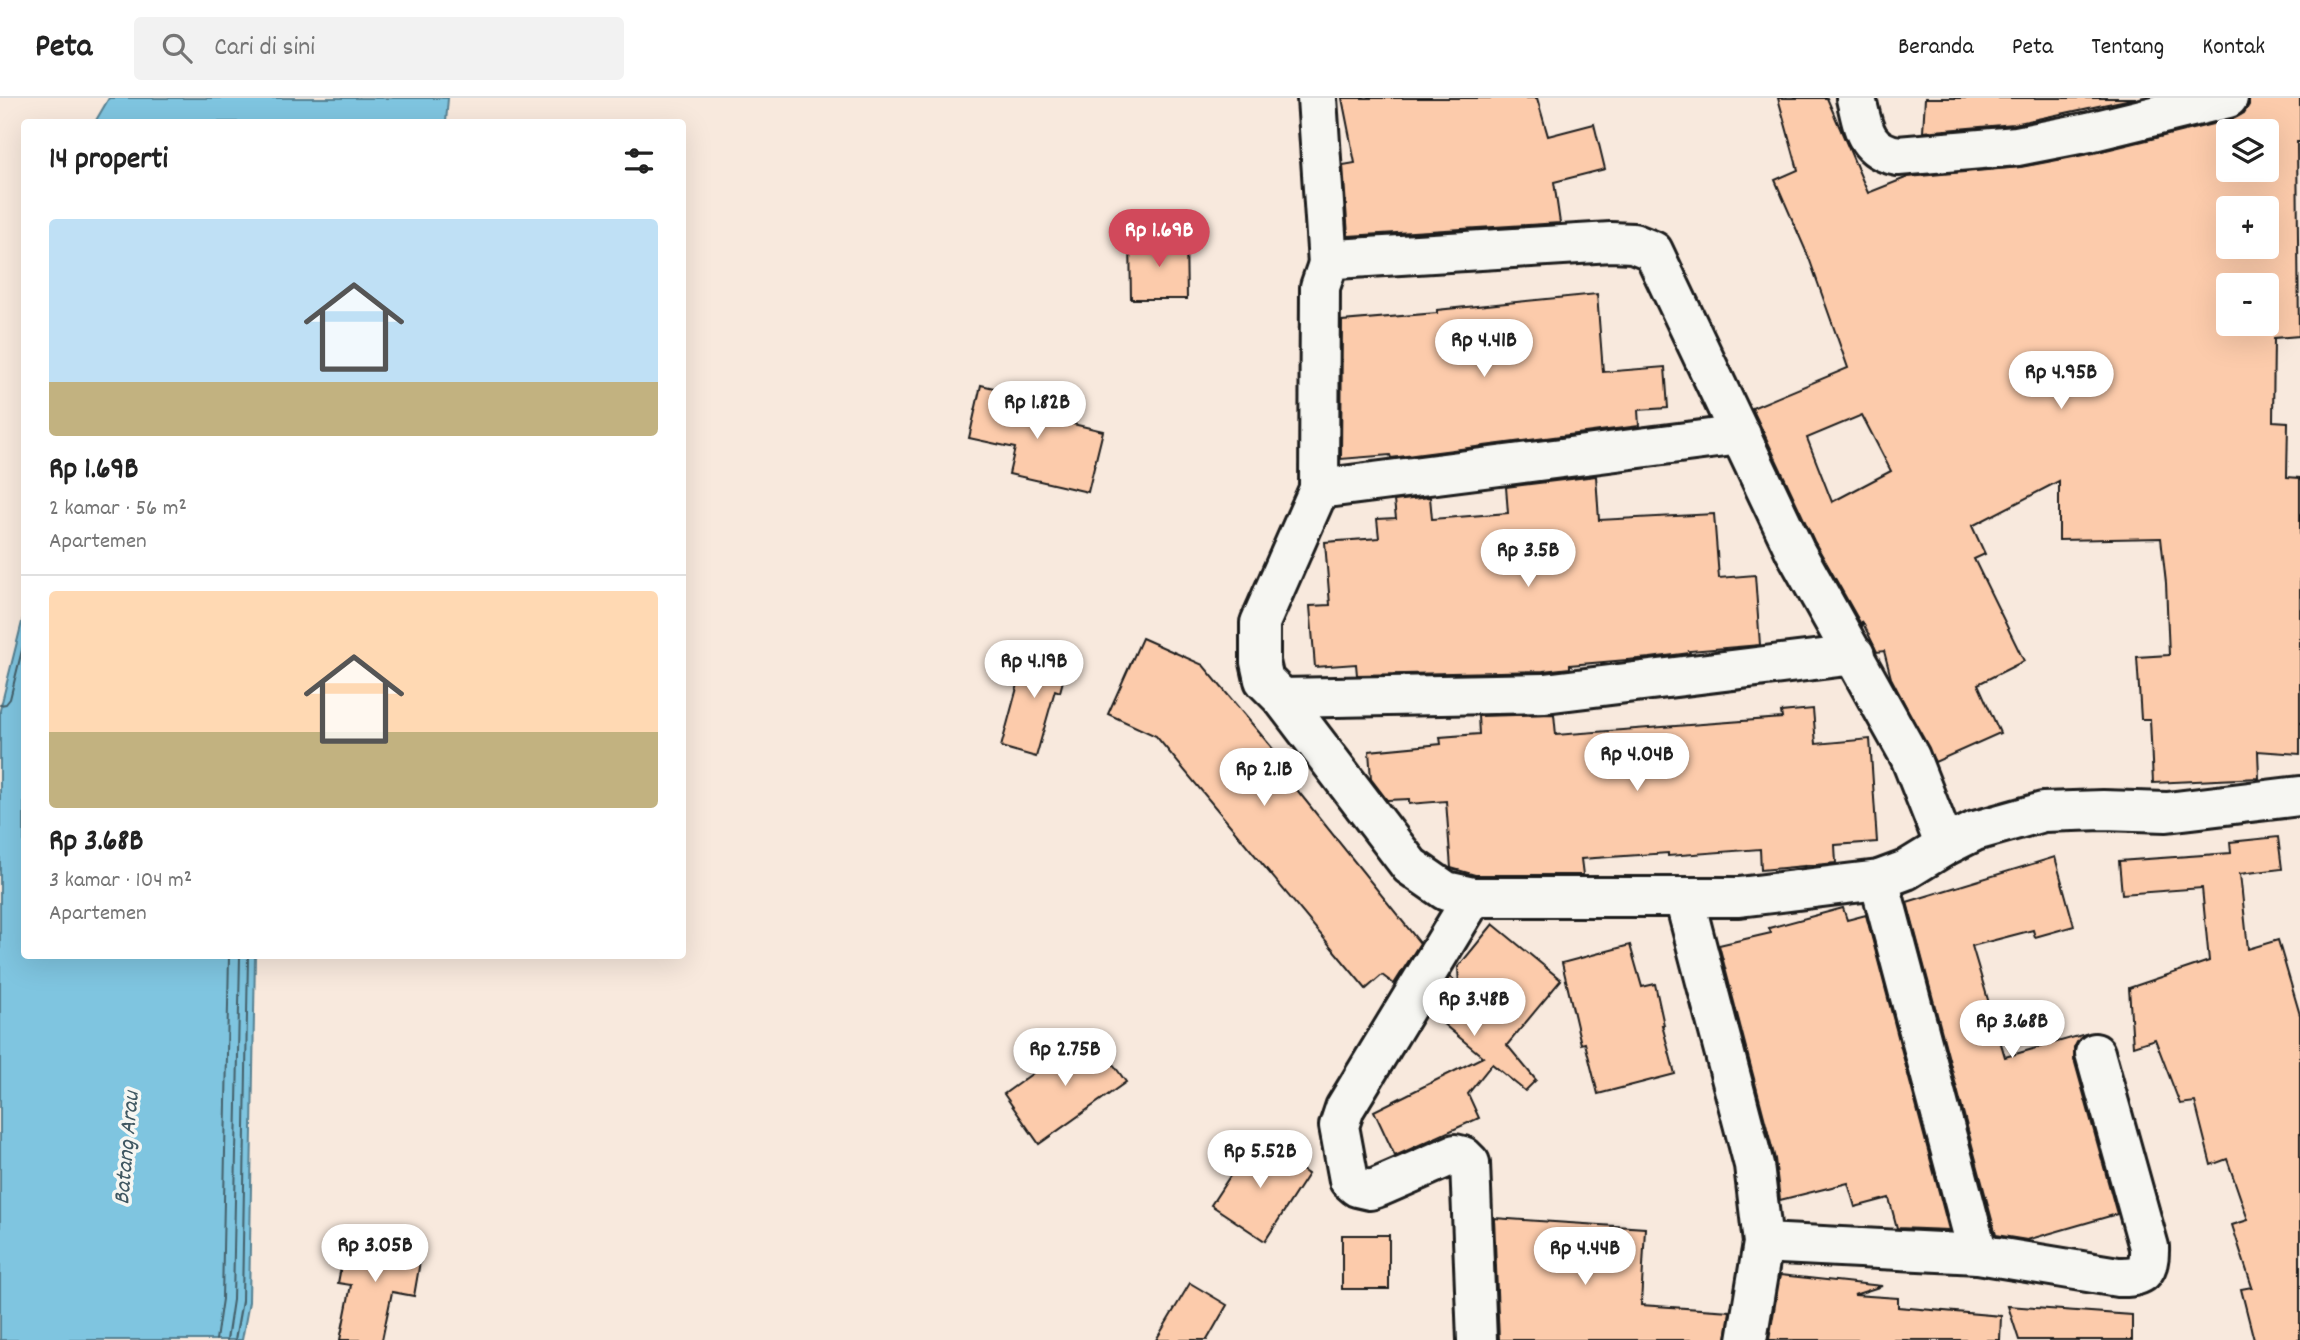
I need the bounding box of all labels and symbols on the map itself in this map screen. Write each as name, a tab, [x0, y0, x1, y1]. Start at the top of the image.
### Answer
pin: Rp 1.69B	[1087, 209, 1231, 269]
pin: Rp 4.41B	[1412, 320, 1556, 379]
pin: Rp 4.95B	[1989, 352, 2133, 411]
pin: Rp 1.82B	[965, 382, 1109, 441]
pin: Rp 3.5B	[1463, 530, 1593, 589]
pin: Rp 4.19B	[962, 640, 1106, 700]
pin: Rp 4.04B	[1565, 734, 1709, 793]
pin: Rp 2.1B	[1199, 748, 1329, 808]
pin: Rp 3.48B	[1402, 978, 1546, 1038]
pin: Rp 3.68B	[1940, 1000, 2084, 1060]
pin: Rp 2.75B	[993, 1028, 1137, 1088]
water label: Batang Arau	[106, 1088, 150, 1206]
pin: Rp 5.52B	[1188, 1130, 1332, 1190]
pin: Rp 3.05B	[303, 1224, 447, 1284]
pin: Rp 4.44B	[1513, 1228, 1657, 1287]

